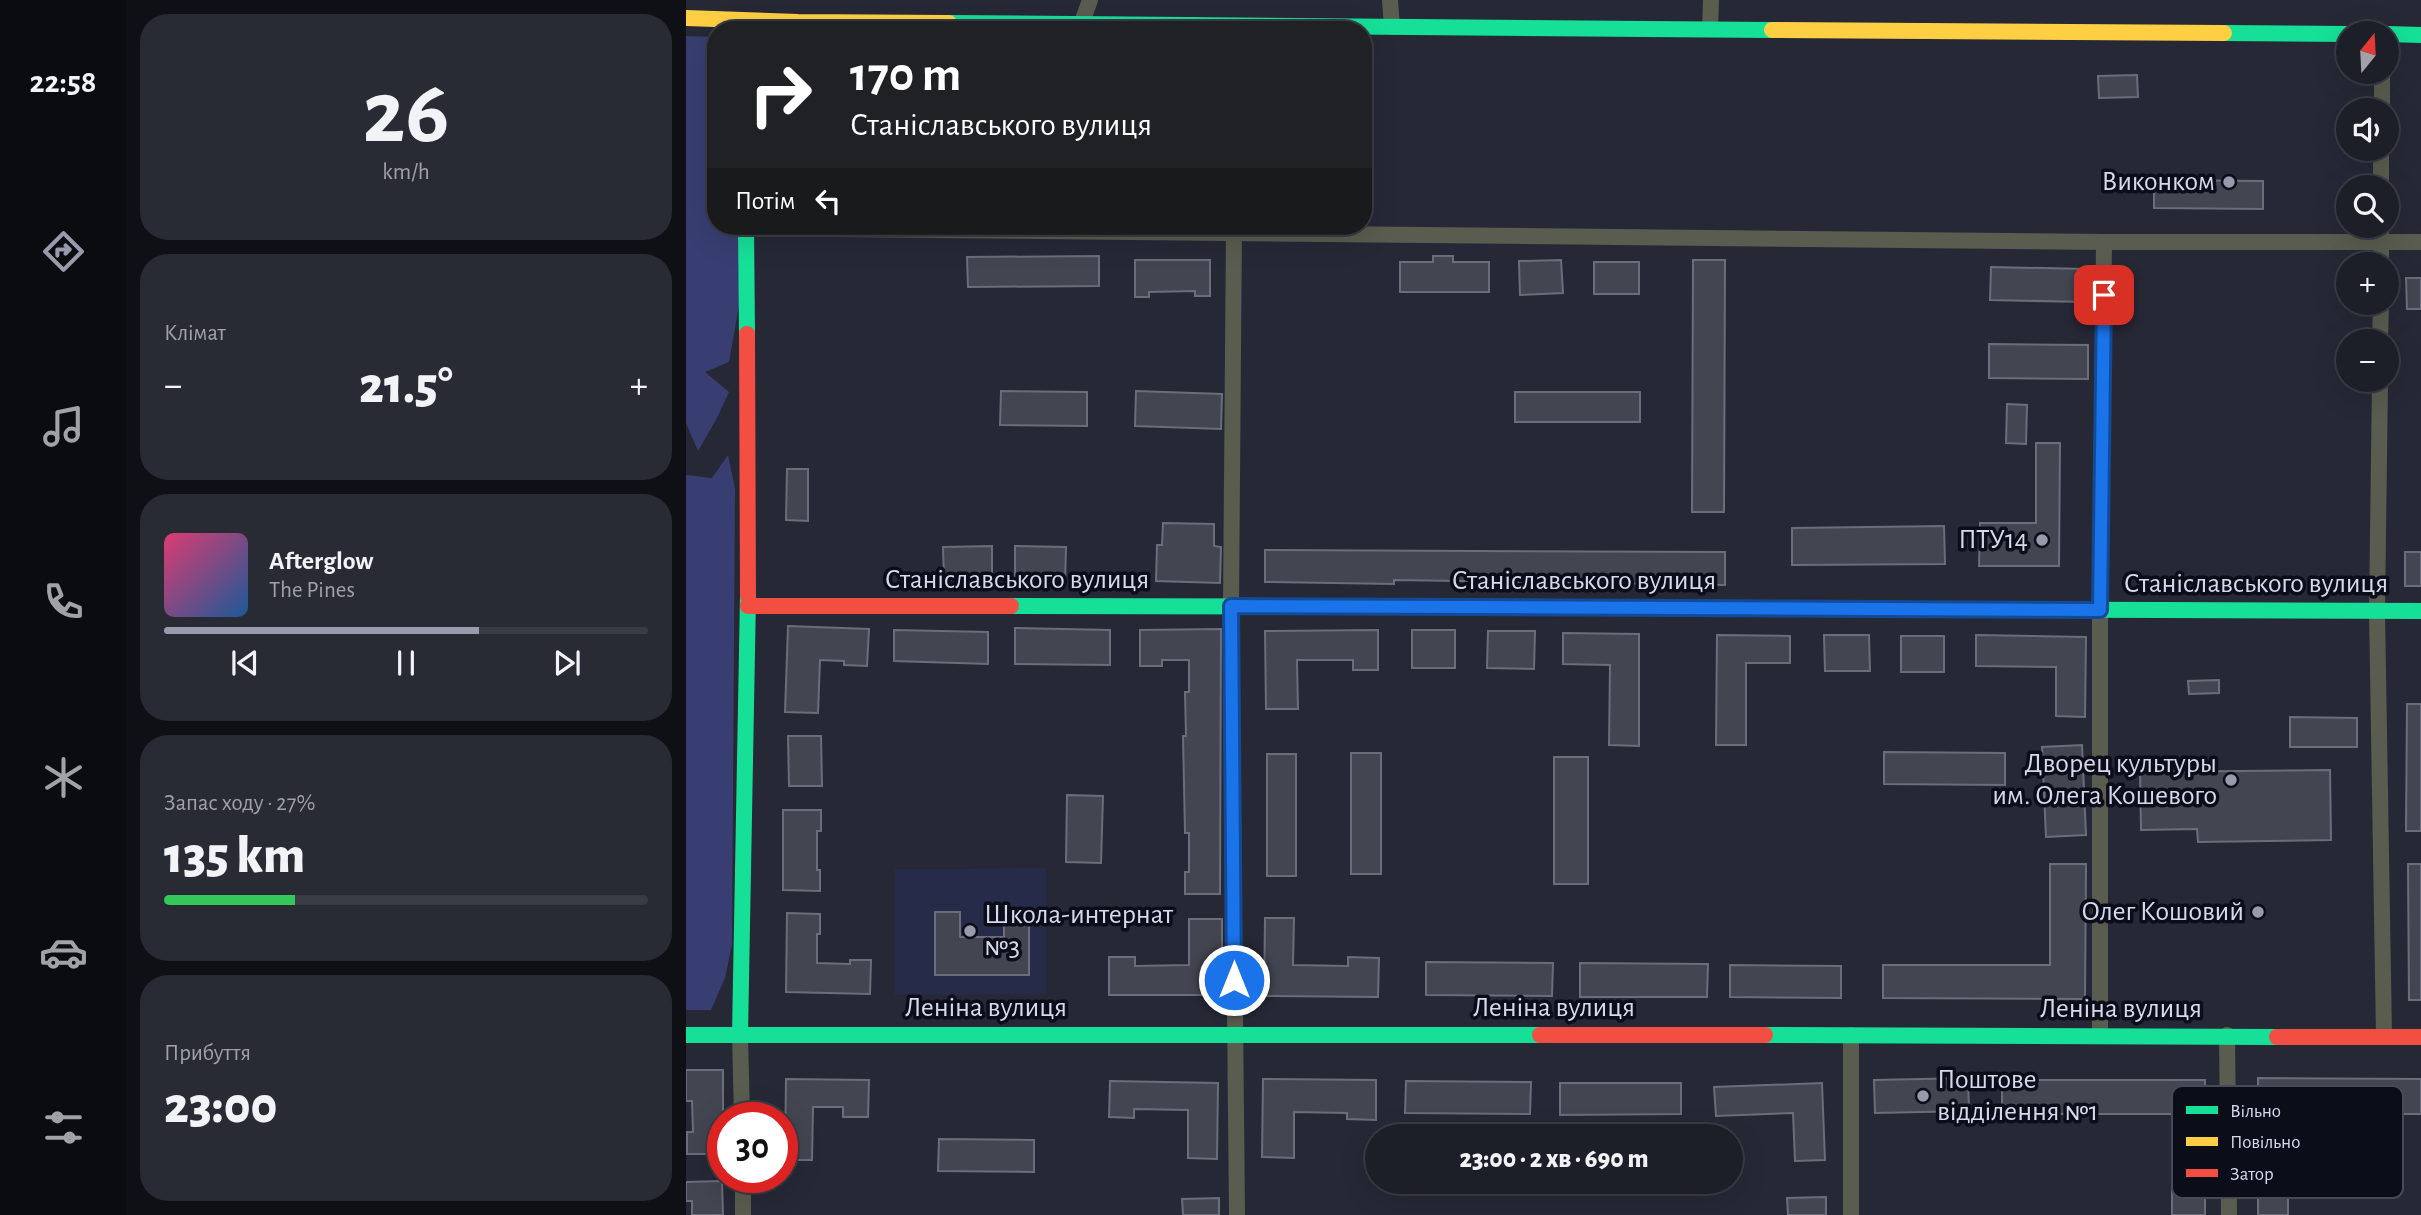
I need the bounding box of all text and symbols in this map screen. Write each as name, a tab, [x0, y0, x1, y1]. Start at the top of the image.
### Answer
north arrow	[2336, 21, 2399, 84]
map controls	[2336, 21, 2399, 392]
icon: right	[735, 49, 826, 140]
text: 170 m	[850, 51, 961, 100]
text: 22:58	[29, 66, 97, 98]
text: 26	[363, 68, 449, 159]
button: sound	[2336, 98, 2399, 161]
text: Станіславського вулиця	[850, 109, 1152, 141]
text: km/h	[382, 161, 430, 184]
place label: Виконком	[2102, 168, 2215, 196]
marker: Виконком	[2221, 174, 2237, 190]
button: search	[2336, 175, 2399, 238]
icon: left	[809, 182, 847, 220]
text: Потім	[735, 188, 795, 214]
icon: directions	[39, 227, 88, 276]
button: +	[2336, 252, 2399, 315]
pin	[2074, 265, 2134, 325]
icon: arrive	[2085, 276, 2123, 314]
text: Клімат	[164, 322, 226, 345]
button: −	[2336, 329, 2399, 392]
text: 21.5°	[359, 360, 453, 412]
text: −	[164, 367, 182, 405]
text: +	[630, 367, 648, 405]
icon: music	[39, 402, 88, 451]
place label: ПТУ14	[1958, 526, 2028, 554]
marker: ПТУ14	[2034, 532, 2050, 548]
text: Afterglow	[269, 548, 373, 574]
street label: Станіславського вулиця	[885, 566, 1149, 594]
street label: Станіславського вулиця	[1452, 567, 1716, 595]
street label: Станіславського вулиця	[2124, 570, 2388, 598]
icon: phone	[39, 577, 88, 626]
text: The Pines	[269, 579, 355, 602]
icon: previous	[226, 644, 264, 682]
icon: pause	[387, 644, 425, 682]
icon: next	[548, 644, 586, 682]
place label: Дворец культуры им. Олега Кошевого	[1992, 750, 2217, 810]
icon: climate	[39, 753, 88, 802]
marker: Дворец культуры им. Олега Кошевого	[2223, 772, 2239, 788]
text: Запас ходу · 27%	[164, 792, 315, 815]
text: 135 km	[164, 830, 305, 882]
place label: Олег Кошовий	[2081, 898, 2244, 926]
place label: Школа-интернат №3	[984, 901, 1174, 961]
marker: Олег Кошовий	[2250, 904, 2266, 920]
marker: Школа-интернат №3	[962, 923, 978, 939]
icon: car	[39, 928, 88, 977]
position arrow	[1197, 943, 1271, 1017]
street label: Леніна вулиця	[905, 994, 1067, 1022]
street label: Леніна вулиця	[1473, 994, 1635, 1022]
street label: Леніна вулиця	[2040, 995, 2202, 1023]
text: Прибуття	[164, 1042, 251, 1065]
place label: Поштове відділення №1	[1937, 1066, 2098, 1126]
text: 23:00	[164, 1080, 278, 1132]
legend	[2172, 1086, 2403, 1198]
marker: Поштове відділення №1	[1915, 1088, 1931, 1104]
speed limit sign: 30	[707, 1102, 798, 1193]
text: Вільно	[2230, 1102, 2281, 1121]
icon: filters	[39, 1103, 88, 1152]
text: Повільно	[2230, 1133, 2300, 1152]
text: 23:00 · 2 хв · 690 m	[1459, 1146, 1649, 1172]
text: Затор	[2230, 1165, 2274, 1184]

